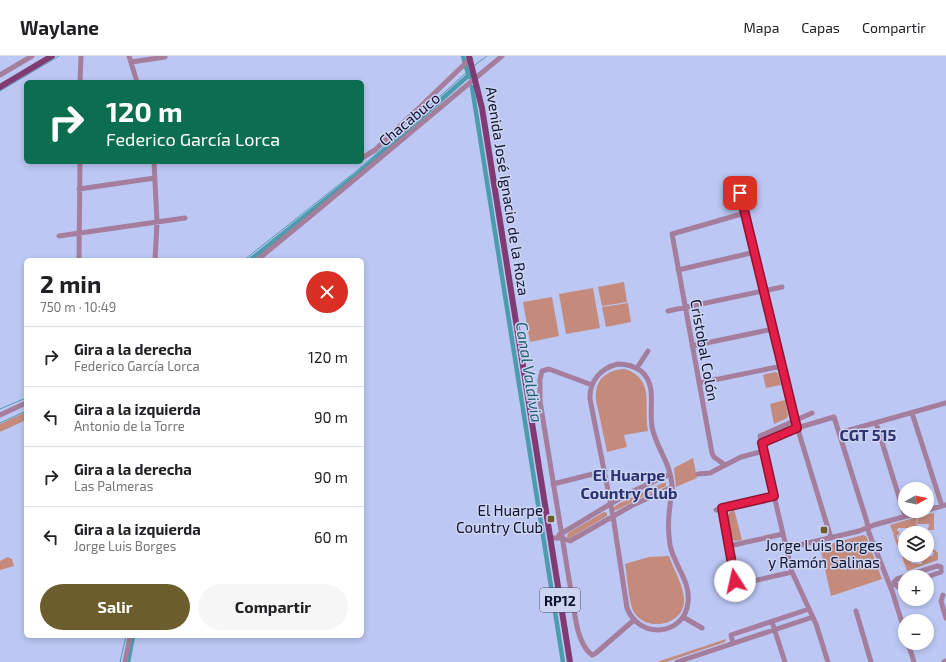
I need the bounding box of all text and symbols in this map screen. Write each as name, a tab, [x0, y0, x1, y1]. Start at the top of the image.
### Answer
text: Waylane	[20, 16, 99, 39]
text: Mapa	[744, 19, 779, 36]
text: Capas	[801, 19, 840, 36]
text: Compartir	[862, 19, 926, 36]
street label: Avenida José Ignacio de la Roza	[483, 85, 533, 297]
street label: Chacabuco	[375, 88, 443, 150]
text: 120 m	[106, 94, 183, 128]
icon: right	[40, 96, 92, 148]
text: Federico García Lorca	[106, 128, 280, 150]
pin	[723, 176, 757, 210]
icon: arrive	[729, 182, 751, 204]
text: 2 min	[40, 269, 101, 298]
button: close	[306, 271, 348, 313]
street label: Cristobal Colón	[687, 298, 723, 402]
text: 750 m · 10:49	[40, 299, 116, 315]
water label: Canal Valdivia	[513, 320, 547, 424]
text: Gira a la derecha	[74, 340, 192, 358]
icon: right	[40, 346, 62, 368]
text: 120 m	[308, 348, 348, 366]
text: Federico García Lorca	[74, 358, 200, 374]
text: Gira a la izquierda	[74, 400, 201, 418]
icon: left	[40, 406, 62, 428]
text: 90 m	[314, 408, 348, 426]
text: Antonio de la Torre	[74, 418, 185, 434]
district label: CGT 515	[840, 425, 897, 444]
text: Gira a la derecha	[74, 460, 192, 478]
district label: El Huarpe Country Club	[580, 465, 678, 503]
icon: right	[40, 466, 62, 488]
text: 90 m	[314, 468, 348, 486]
text: Las Palmeras	[74, 478, 153, 494]
north arrow	[898, 482, 934, 518]
map controls	[898, 482, 934, 650]
place label: El Huarpe Country Club	[456, 501, 543, 536]
marker: El Huarpe Country Club	[546, 514, 556, 524]
text: Gira a la izquierda	[74, 520, 201, 538]
marker: Jorge Luis Borges y Ramón Salinas	[819, 525, 829, 535]
icon: left	[40, 526, 62, 548]
button: layers	[898, 526, 934, 562]
text: 60 m	[314, 528, 348, 546]
place label: Jorge Luis Borges y Ramón Salinas	[765, 536, 883, 571]
text: Jorge Luis Borges	[74, 538, 176, 554]
position arrow	[714, 560, 756, 602]
button: +	[898, 570, 934, 606]
button: Salir	[40, 584, 190, 630]
button: Compartir	[198, 584, 348, 630]
road number: RP12	[540, 588, 580, 612]
button: −	[898, 614, 934, 650]

